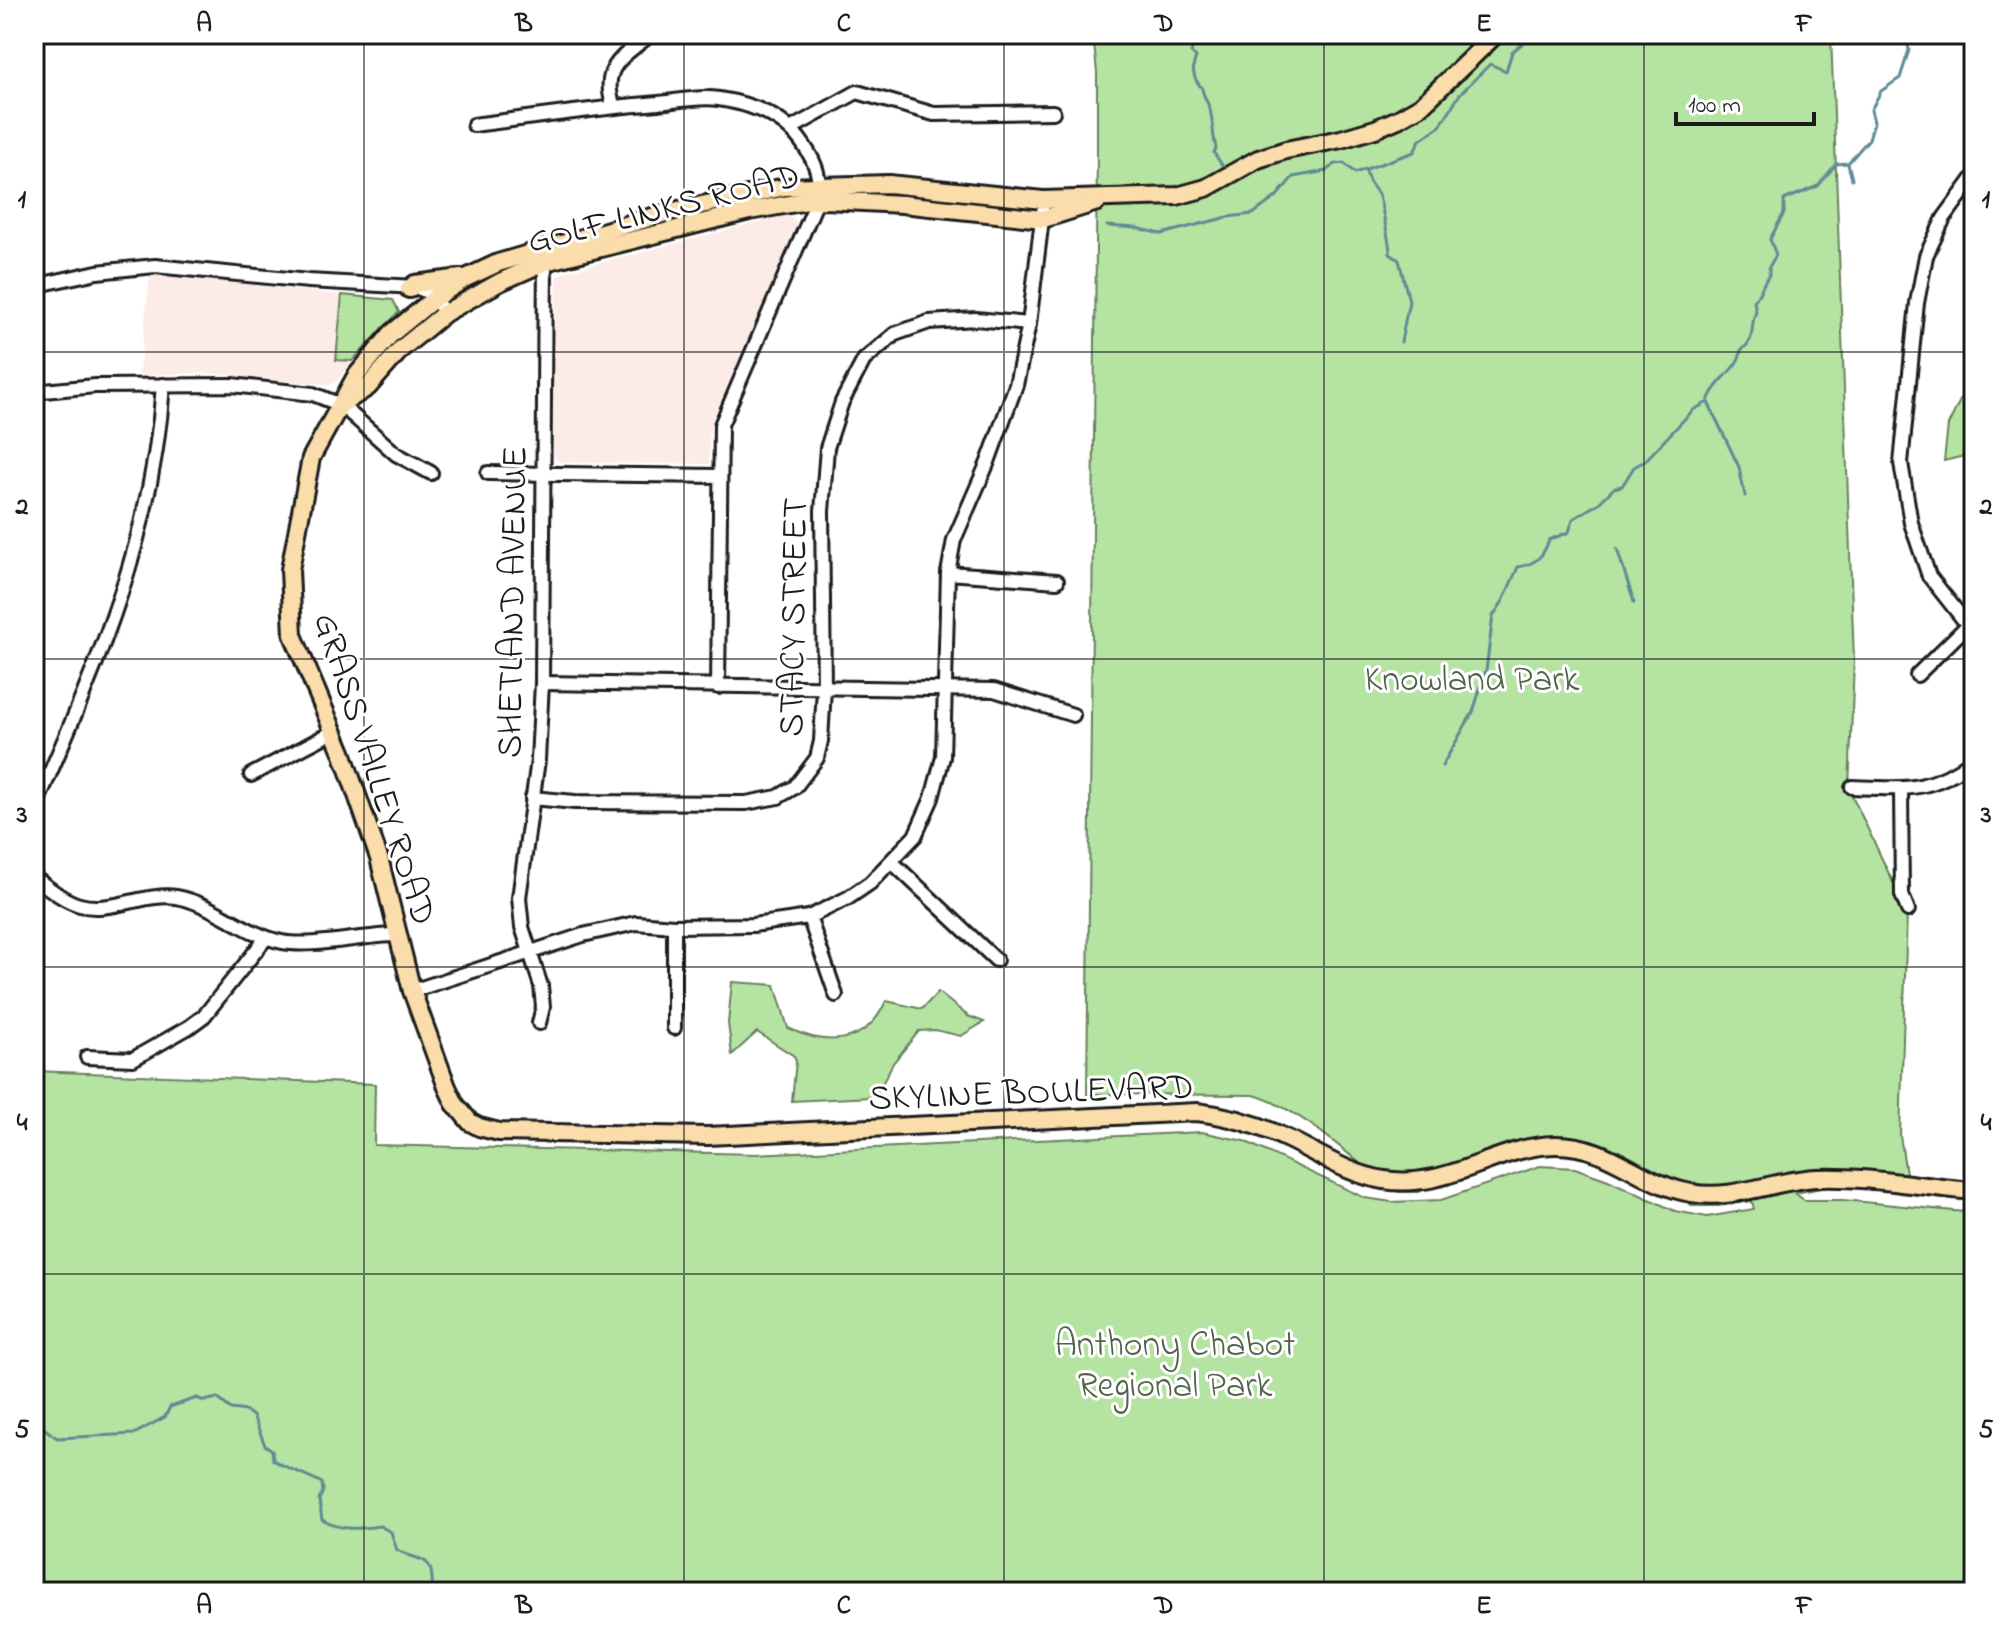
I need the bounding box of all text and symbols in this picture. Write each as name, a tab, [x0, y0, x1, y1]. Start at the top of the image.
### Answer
text: A	[196, 6, 212, 44]
text: B	[514, 6, 533, 44]
text: C	[837, 6, 851, 44]
text: D	[1153, 6, 1174, 44]
text: E	[1476, 6, 1492, 44]
text: F	[1794, 6, 1813, 44]
scale bar	[1676, 76, 1814, 126]
text: 100 m	[1688, 89, 1741, 124]
street label: GOLF LINKS ROAD	[522, 151, 806, 270]
text: 1	[18, 182, 27, 220]
text: 1	[1982, 182, 1991, 220]
street label: SHETLAND AVENUE	[485, 446, 544, 758]
text: 2	[15, 489, 29, 527]
text: 2	[1979, 489, 1993, 527]
street label: STACY STREET	[767, 497, 824, 737]
street label: GRASS VALLEY ROAD	[297, 606, 448, 932]
park label: Knowland Park	[1365, 655, 1579, 708]
text: 3	[16, 797, 28, 835]
text: 3	[1980, 797, 1992, 835]
street label: SKYLINE BOULEVARD	[868, 1062, 1195, 1127]
text: 4	[17, 1105, 28, 1143]
text: 4	[1981, 1105, 1992, 1143]
park label: Anthony Chabot Regional Park	[1055, 1320, 1295, 1414]
text: 5	[15, 1412, 30, 1450]
text: 5	[1979, 1412, 1994, 1450]
text: A	[196, 1588, 212, 1626]
text: B	[514, 1588, 533, 1626]
text: C	[837, 1588, 851, 1626]
text: D	[1153, 1588, 1174, 1626]
text: E	[1476, 1588, 1492, 1626]
text: F	[1794, 1588, 1813, 1626]

